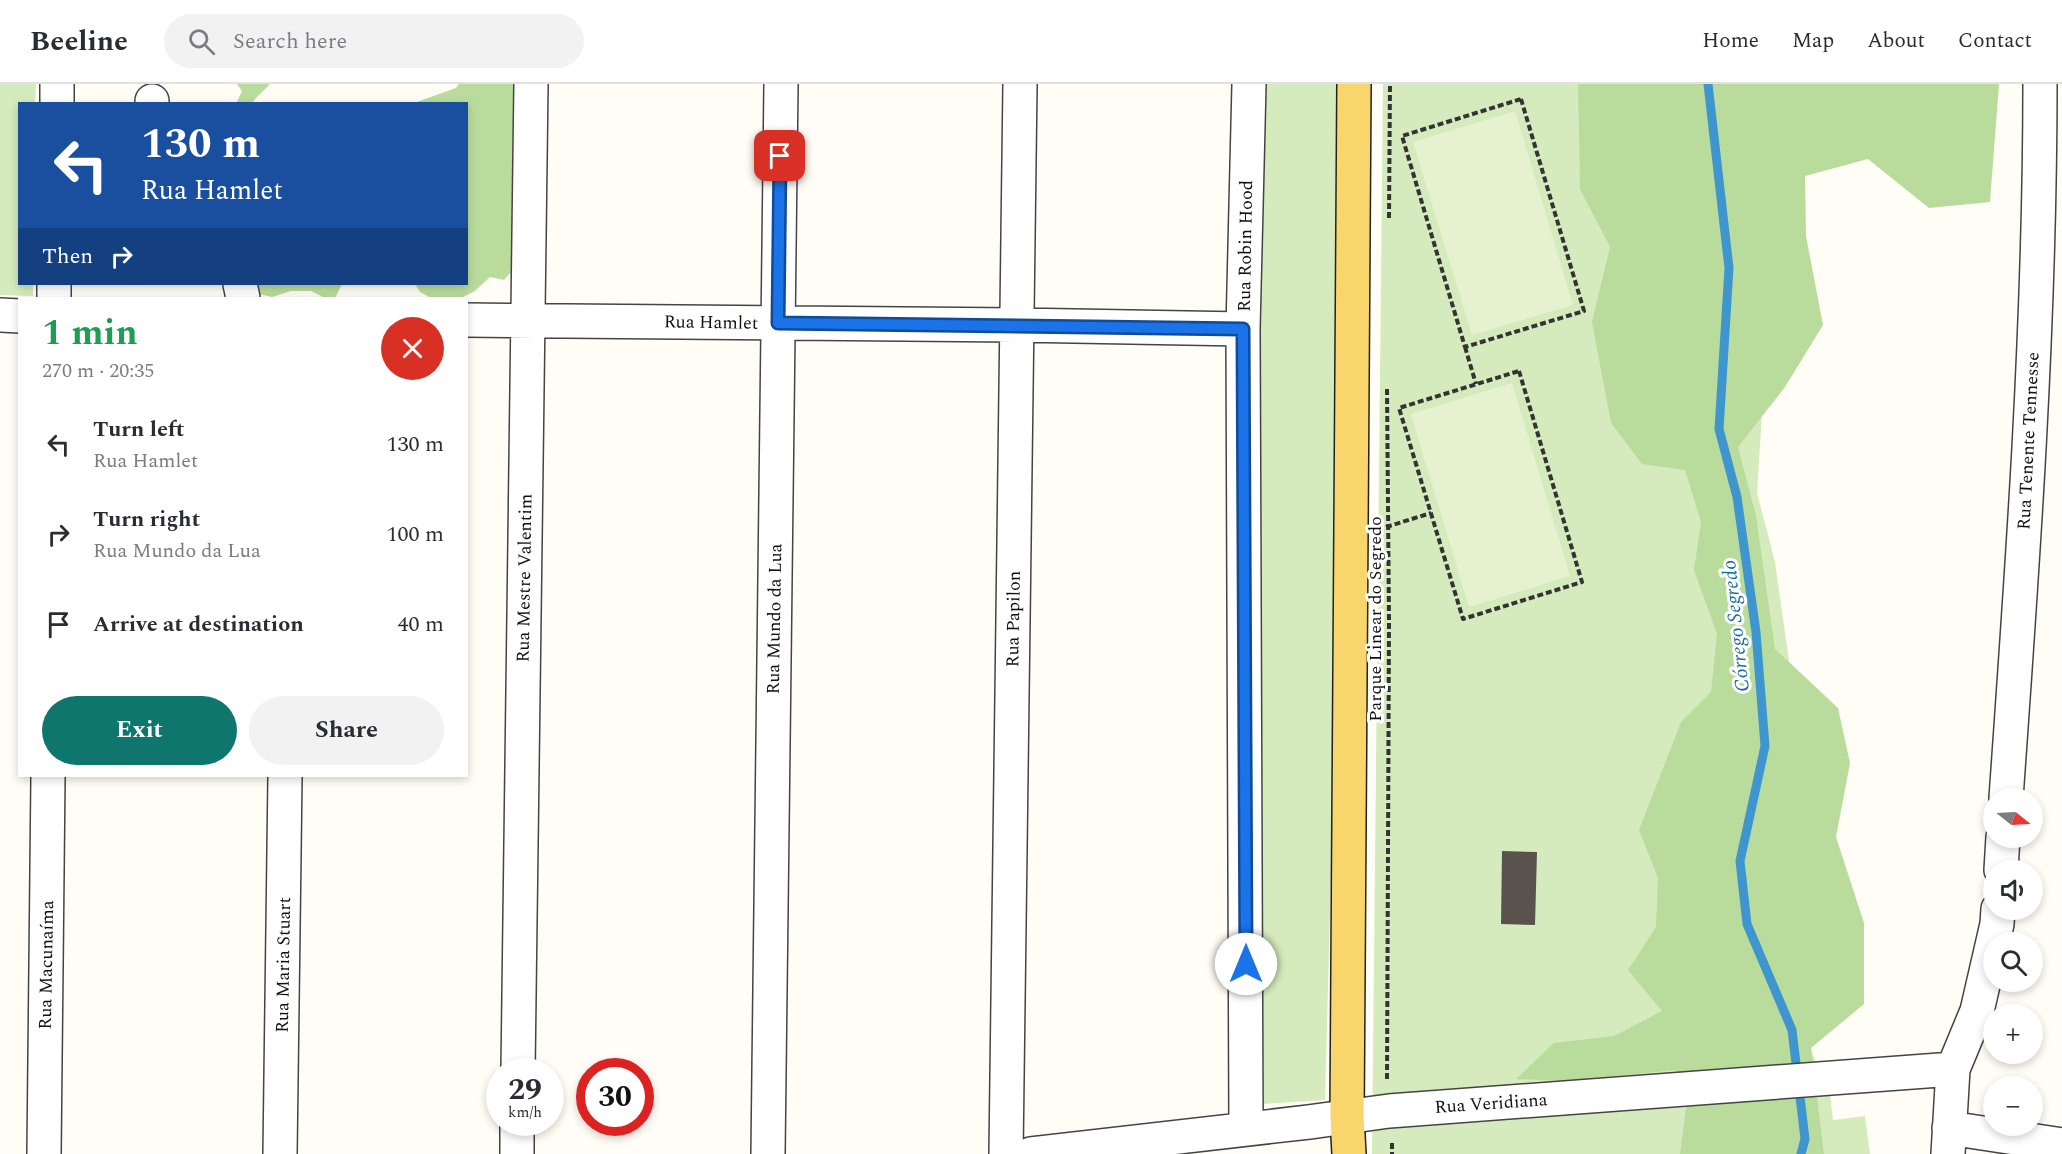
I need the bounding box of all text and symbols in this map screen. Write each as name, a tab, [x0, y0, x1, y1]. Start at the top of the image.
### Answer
search box	[164, 14, 584, 68]
text: Beeline	[30, 20, 128, 63]
icon: search	[185, 25, 218, 58]
text: Search here	[233, 25, 347, 58]
text: Home	[1702, 25, 1759, 57]
text: Map	[1792, 25, 1834, 57]
text: About	[1867, 25, 1925, 57]
text: Contact	[1958, 25, 2032, 57]
text: 130 m	[141, 113, 260, 176]
icon: left	[42, 126, 120, 204]
pin	[754, 130, 805, 181]
icon: arrive	[763, 139, 796, 172]
text: Rua Hamlet	[141, 170, 283, 212]
street label: Rua Robin Hood	[1231, 180, 1260, 312]
text: Then	[42, 240, 93, 273]
icon: right	[105, 240, 138, 273]
text: 1 min	[42, 306, 138, 361]
street label: Rua Hamlet	[663, 308, 758, 337]
button: close	[381, 317, 444, 380]
street label: Rua Tenente Tennesse	[2010, 351, 2047, 531]
text: 270 m · 20:35	[42, 356, 154, 386]
text: Turn left	[93, 413, 185, 446]
icon: left	[42, 428, 75, 461]
text: 130 m	[387, 428, 444, 461]
text: Rua Hamlet	[93, 446, 198, 476]
street label: Rua Mestre Valentim	[510, 493, 539, 663]
text: Turn right	[93, 503, 200, 536]
street label: Parque Linear do Segredo	[1362, 516, 1389, 722]
icon: right	[42, 518, 75, 551]
text: 100 m	[387, 518, 444, 551]
text: Rua Mundo da Lua	[93, 536, 261, 566]
street label: Rua Mundo da Lua	[760, 543, 789, 695]
water label: Córrego Segredo	[1714, 558, 1758, 693]
street label: Rua Papilon	[999, 570, 1028, 668]
icon: arrive	[42, 608, 75, 641]
text: Arrive at destination	[93, 608, 304, 641]
text: 40 m	[398, 608, 444, 641]
button: Exit	[42, 696, 237, 765]
button: Share	[249, 696, 444, 765]
north arrow	[1983, 788, 2043, 848]
map controls	[1983, 788, 2043, 1136]
button: sound	[1983, 860, 2043, 920]
street label: Rua Maria Stuart	[269, 897, 298, 1033]
street label: Rua Macunaíma	[32, 900, 61, 1030]
position arrow	[1214, 932, 1278, 996]
button: search	[1983, 932, 2043, 992]
button: +	[1983, 1004, 2043, 1064]
speed limit sign: 30	[576, 1058, 654, 1136]
text: 29	[508, 1067, 542, 1113]
button: −	[1983, 1076, 2043, 1136]
street label: Rua Veridiana	[1434, 1086, 1548, 1121]
text: km/h	[508, 1101, 542, 1124]

